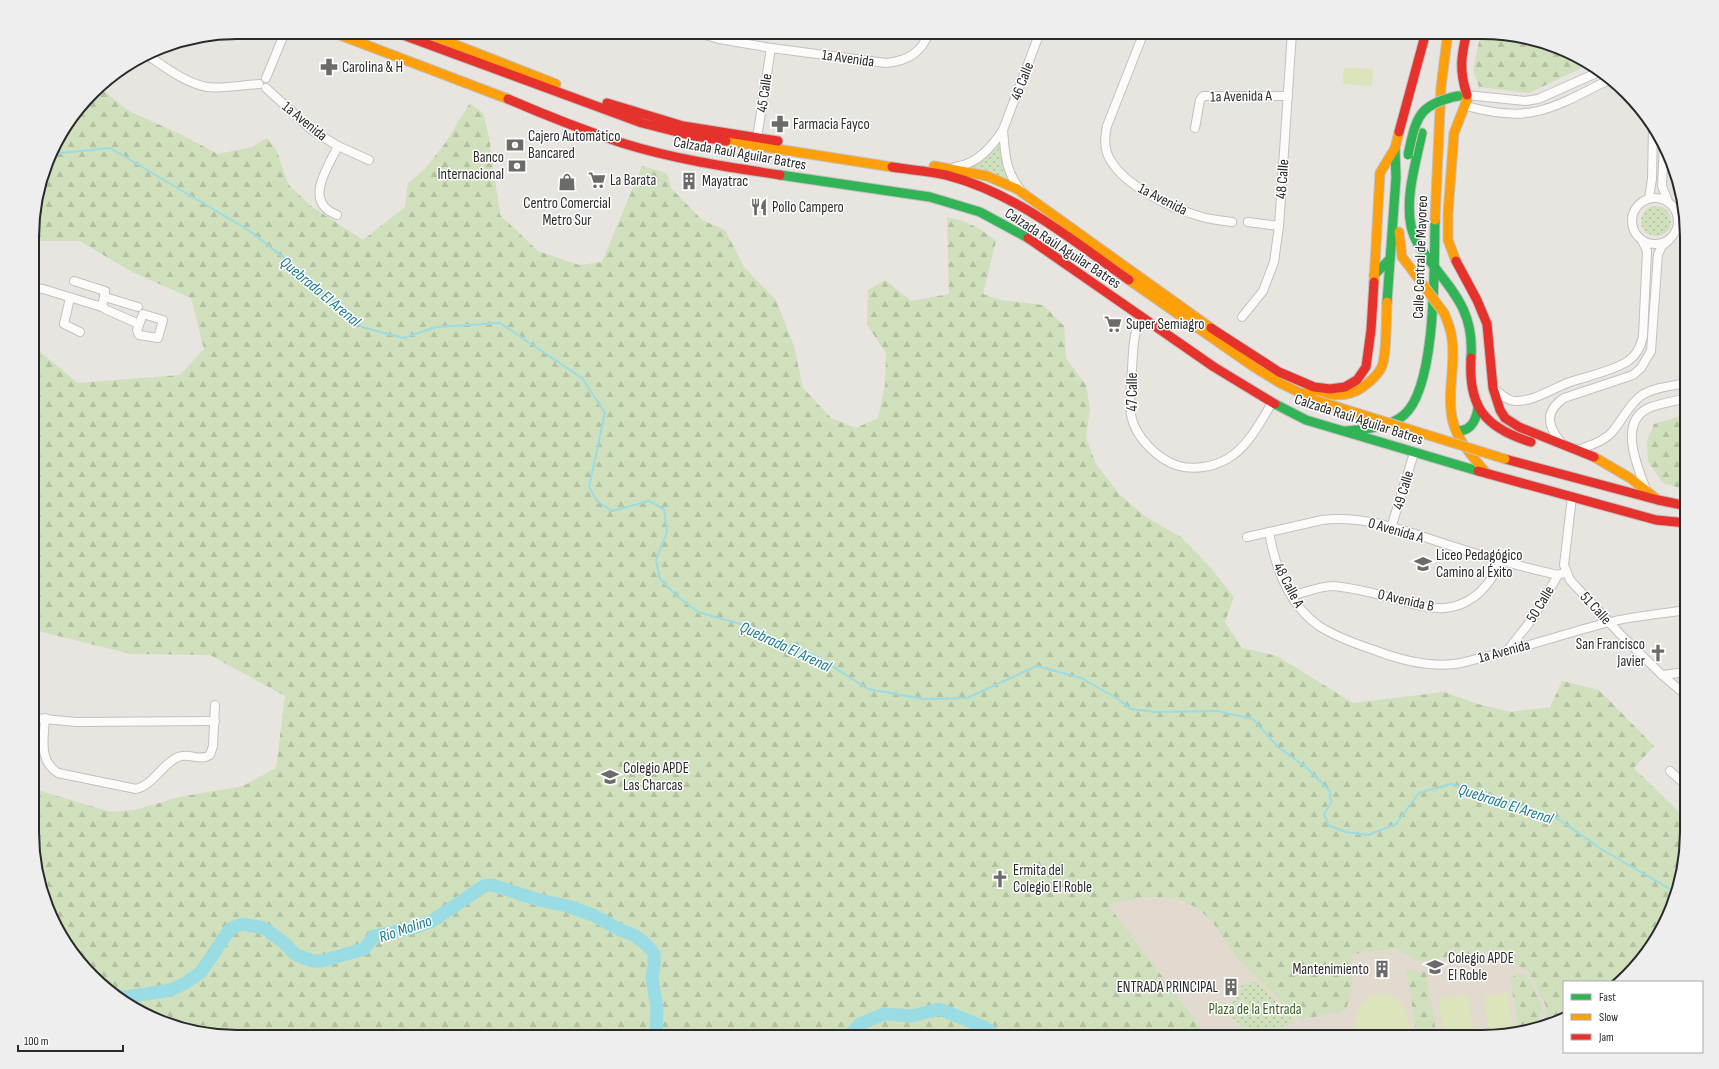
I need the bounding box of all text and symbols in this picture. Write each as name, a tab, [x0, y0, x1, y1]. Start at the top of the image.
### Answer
street label: 1a Avenida	[821, 45, 876, 72]
pharmacy icon: Carolina & H	[319, 57, 339, 77]
place label: Carolina & H	[342, 58, 403, 77]
street label: 46 Calle	[1006, 59, 1038, 103]
street label: 45 Calle	[752, 72, 777, 114]
street label: 1a Avenida A	[1210, 86, 1273, 107]
street label: 1a Avenida	[278, 97, 331, 145]
pharmacy icon: Farmacia Fayco	[770, 114, 790, 134]
place label: Farmacia Fayco	[793, 115, 870, 134]
place label: Cajero Automático Bancared	[528, 127, 621, 163]
street label: Calzada Raúl Aguilar Batres	[672, 132, 808, 175]
bank icon: Cajero Automático Bancared	[505, 135, 525, 155]
place label: Banco Internacional	[437, 148, 504, 184]
bank icon: Banco Internacional	[507, 156, 527, 176]
street label: 48 Calle	[1272, 159, 1293, 199]
supermarket icon: La Barata	[587, 170, 607, 190]
place label: La Barata	[610, 171, 657, 190]
building icon: Mayatrac	[679, 171, 699, 191]
shop icon: Centro Comercial Metro Sur	[557, 172, 577, 192]
place label: Mayatrac	[702, 172, 748, 191]
street label: 1a Avenida	[1135, 179, 1191, 220]
place label: Centro Comercial Metro Sur	[523, 194, 611, 230]
street label: Calle Central de Mayoreo	[1409, 195, 1432, 319]
restaurant icon: Pollo Campero	[749, 197, 769, 217]
place label: Pollo Campero	[772, 198, 844, 217]
street label: Calzada Raúl Aguilar Batres	[1001, 204, 1124, 293]
water label: Quebrada El Arenal	[276, 253, 365, 332]
supermarket icon: Super Semiagro	[1103, 314, 1123, 334]
place label: Super Semiagro	[1126, 315, 1205, 334]
street label: 47 Calle	[1123, 373, 1142, 411]
street label: Calzada Raúl Aguilar Batres	[1292, 390, 1426, 449]
street label: 49 Calle	[1389, 468, 1418, 512]
street label: 0 Avenida A	[1366, 513, 1426, 548]
place label: Liceo Pedagógico Camino al Éxito	[1436, 546, 1522, 582]
school or university icon: Liceo Pedagógico Camino al Éxito	[1413, 554, 1433, 574]
street label: 48 Calle A	[1269, 559, 1309, 612]
street label: 50 Calle	[1522, 582, 1559, 626]
street label: 0 Avenida B	[1376, 585, 1436, 616]
street label: 51 Calle	[1576, 588, 1615, 629]
water label: Quebrada El Arenal	[737, 618, 835, 677]
street label: 1a Avenida	[1476, 635, 1532, 667]
place label: San Francisco Javier	[1576, 635, 1646, 671]
church icon: San Francisco Javier	[1648, 643, 1668, 663]
place label: Colegio APDE Las Charcas	[623, 759, 689, 795]
school or university icon: Colegio APDE Las Charcas	[600, 767, 620, 787]
water label: Quebrada El Arenal	[1456, 780, 1556, 829]
place label: Ermita del Colegio El Roble	[1013, 861, 1092, 897]
church icon: Ermita del Colegio El Roble	[990, 869, 1010, 889]
water label: Río Molino	[377, 911, 435, 947]
place label: Colegio APDE El Roble	[1448, 949, 1514, 985]
school or university icon: Colegio APDE El Roble	[1425, 957, 1445, 977]
building icon: Mantenimiento	[1372, 959, 1392, 979]
place label: Mantenimiento	[1292, 960, 1369, 979]
building icon: ENTRADA PRINCIPAL	[1221, 977, 1241, 997]
place label: ENTRADA PRINCIPAL	[1117, 978, 1218, 997]
legend	[1563, 981, 1703, 1053]
text: Fast	[1599, 990, 1616, 1005]
park label: Plaza de la Entrada	[1208, 1000, 1302, 1019]
text: Slow	[1599, 1010, 1618, 1025]
scale bar	[18, 1027, 123, 1053]
text: Jam	[1598, 1030, 1614, 1045]
text: 100 m	[24, 1034, 49, 1049]

